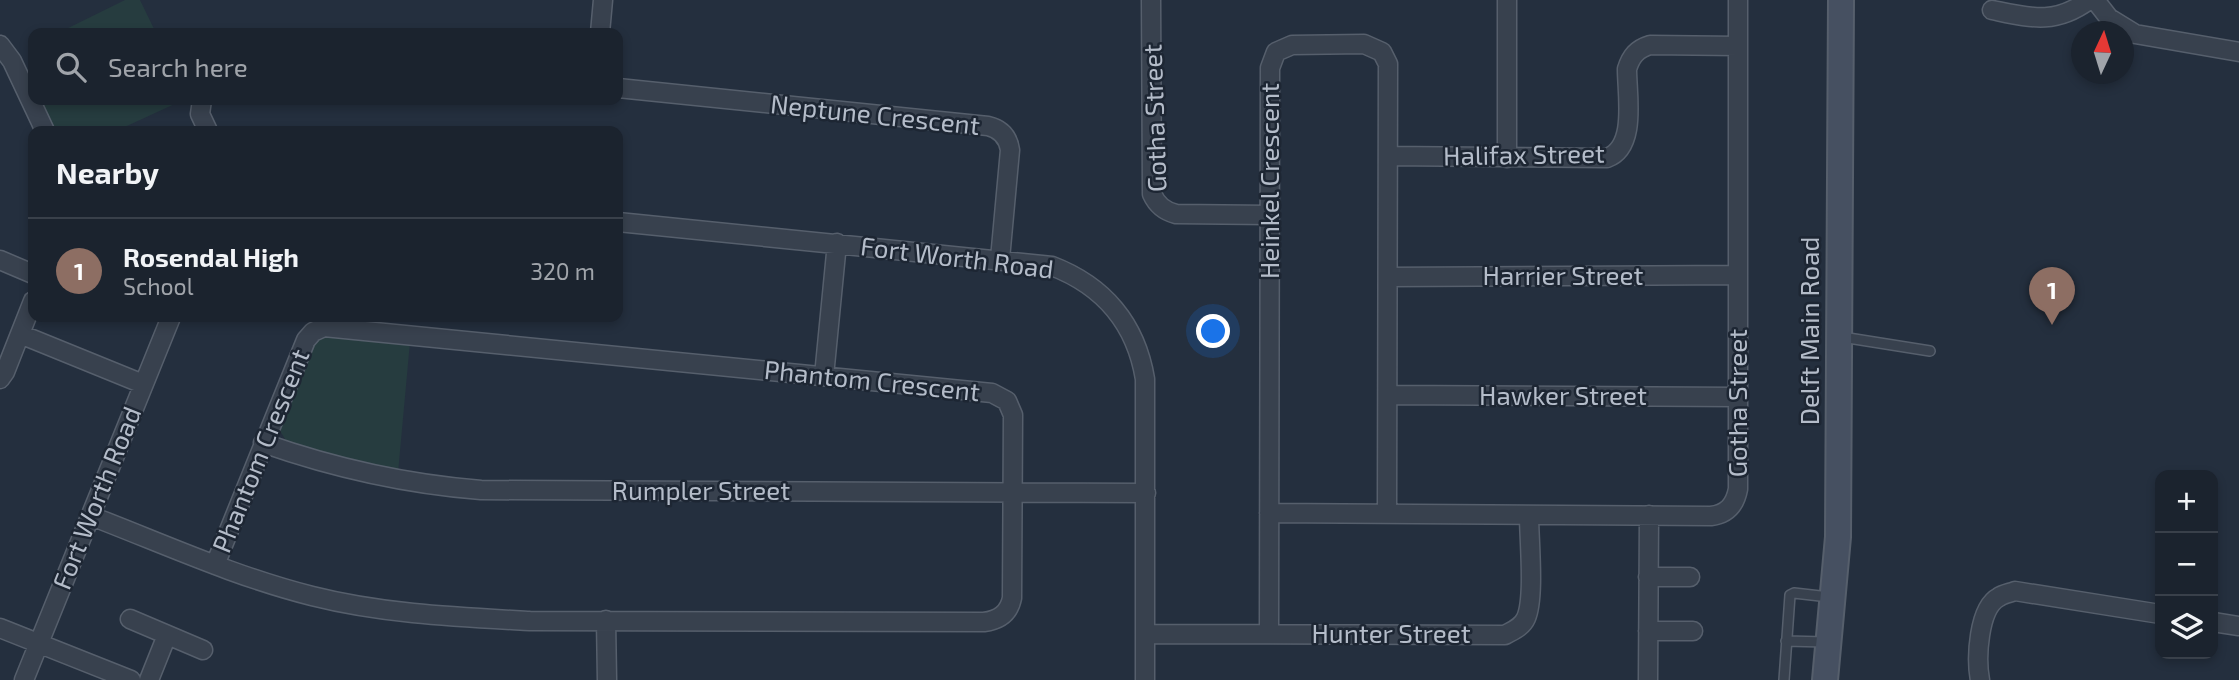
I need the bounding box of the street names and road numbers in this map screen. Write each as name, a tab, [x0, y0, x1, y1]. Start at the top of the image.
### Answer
street label: Gotha Street	[1135, 43, 1172, 193]
street label: Heinkel Crescent	[1253, 83, 1284, 279]
street label: Neptune Crescent	[769, 87, 982, 140]
street label: Halifax Street	[1443, 137, 1605, 170]
street label: Fort Worth Road	[859, 229, 1055, 284]
street label: Delft Main Road	[1793, 237, 1824, 425]
street label: Harrier Street	[1483, 259, 1644, 290]
street label: Gotha Street	[1721, 329, 1752, 477]
street label: Phantom Crescent	[205, 344, 315, 557]
street label: Phantom Crescent	[763, 353, 982, 406]
street label: Hawker Street	[1479, 379, 1647, 410]
street label: Fort Worth Road	[45, 402, 146, 593]
street label: Rumpler Street	[612, 474, 790, 505]
street label: Hunter Street	[1311, 617, 1471, 648]

